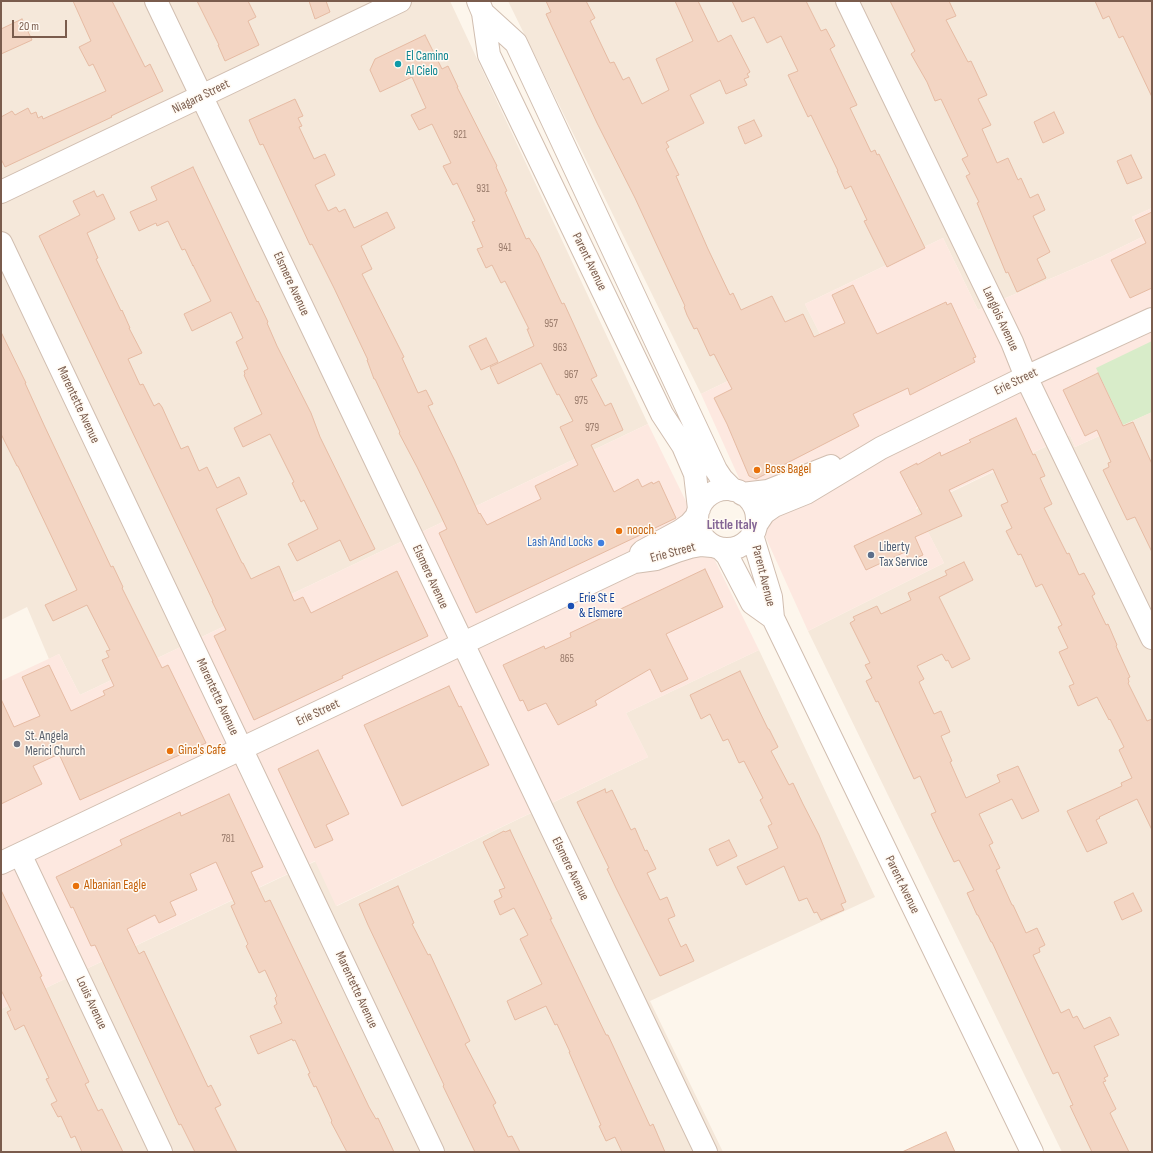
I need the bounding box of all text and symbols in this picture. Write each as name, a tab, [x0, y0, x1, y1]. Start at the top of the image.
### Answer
scale bar	[14, 12, 69, 38]
text: 20 m	[19, 19, 39, 34]
place label: El Camino Al Cielo	[406, 49, 449, 80]
marker: El Camino Al Cielo	[393, 59, 403, 69]
street label: Niagara Street	[170, 76, 232, 118]
house number: 921	[453, 128, 467, 142]
house number: 931	[476, 182, 490, 196]
street label: Parent Avenue	[568, 230, 610, 294]
house number: 941	[498, 241, 512, 255]
street label: Elsmere Avenue	[269, 250, 313, 318]
street label: Langlois Avenue	[978, 284, 1022, 354]
house number: 957	[544, 317, 558, 331]
house number: 963	[553, 341, 567, 355]
street label: Marentette Avenue	[53, 364, 103, 446]
street label: Erie Street	[992, 365, 1040, 399]
house number: 967	[564, 368, 578, 382]
house number: 975	[574, 394, 588, 408]
house number: 979	[585, 421, 599, 435]
place label: Boss Bagel	[765, 462, 811, 478]
marker: Boss Bagel	[752, 465, 762, 475]
district label: Little Italy	[707, 517, 757, 533]
place label: nooch.	[627, 523, 657, 539]
marker: nooch.	[614, 526, 624, 536]
place label: Lash And Locks	[527, 535, 593, 551]
marker: Lash And Locks	[596, 538, 606, 548]
street label: Erie Street	[649, 539, 697, 567]
place label: Liberty Tax Service	[879, 540, 928, 571]
street label: Elsmere Avenue	[408, 543, 452, 611]
street label: Parent Avenue	[748, 544, 778, 608]
marker: Liberty Tax Service	[866, 550, 876, 560]
place label: Erie St E & Elsmere	[579, 591, 622, 622]
marker: Erie St E & Elsmere	[566, 601, 576, 611]
house number: 865	[560, 652, 574, 666]
street label: Marentette Avenue	[192, 656, 242, 738]
street label: Erie Street	[294, 696, 342, 730]
place label: St. Angela Merici Church	[25, 729, 85, 760]
marker: St. Angela Merici Church	[12, 739, 22, 749]
place label: Gina's Cafe	[178, 743, 226, 759]
marker: Gina's Cafe	[165, 746, 175, 756]
house number: 781	[221, 832, 235, 846]
street label: Elsmere Avenue	[548, 835, 592, 903]
street label: Parent Avenue	[881, 853, 923, 917]
place label: Albanian Eagle	[84, 878, 146, 894]
marker: Albanian Eagle	[71, 881, 81, 891]
street label: Marentette Avenue	[331, 949, 381, 1031]
street label: Louis Avenue	[72, 974, 110, 1032]

